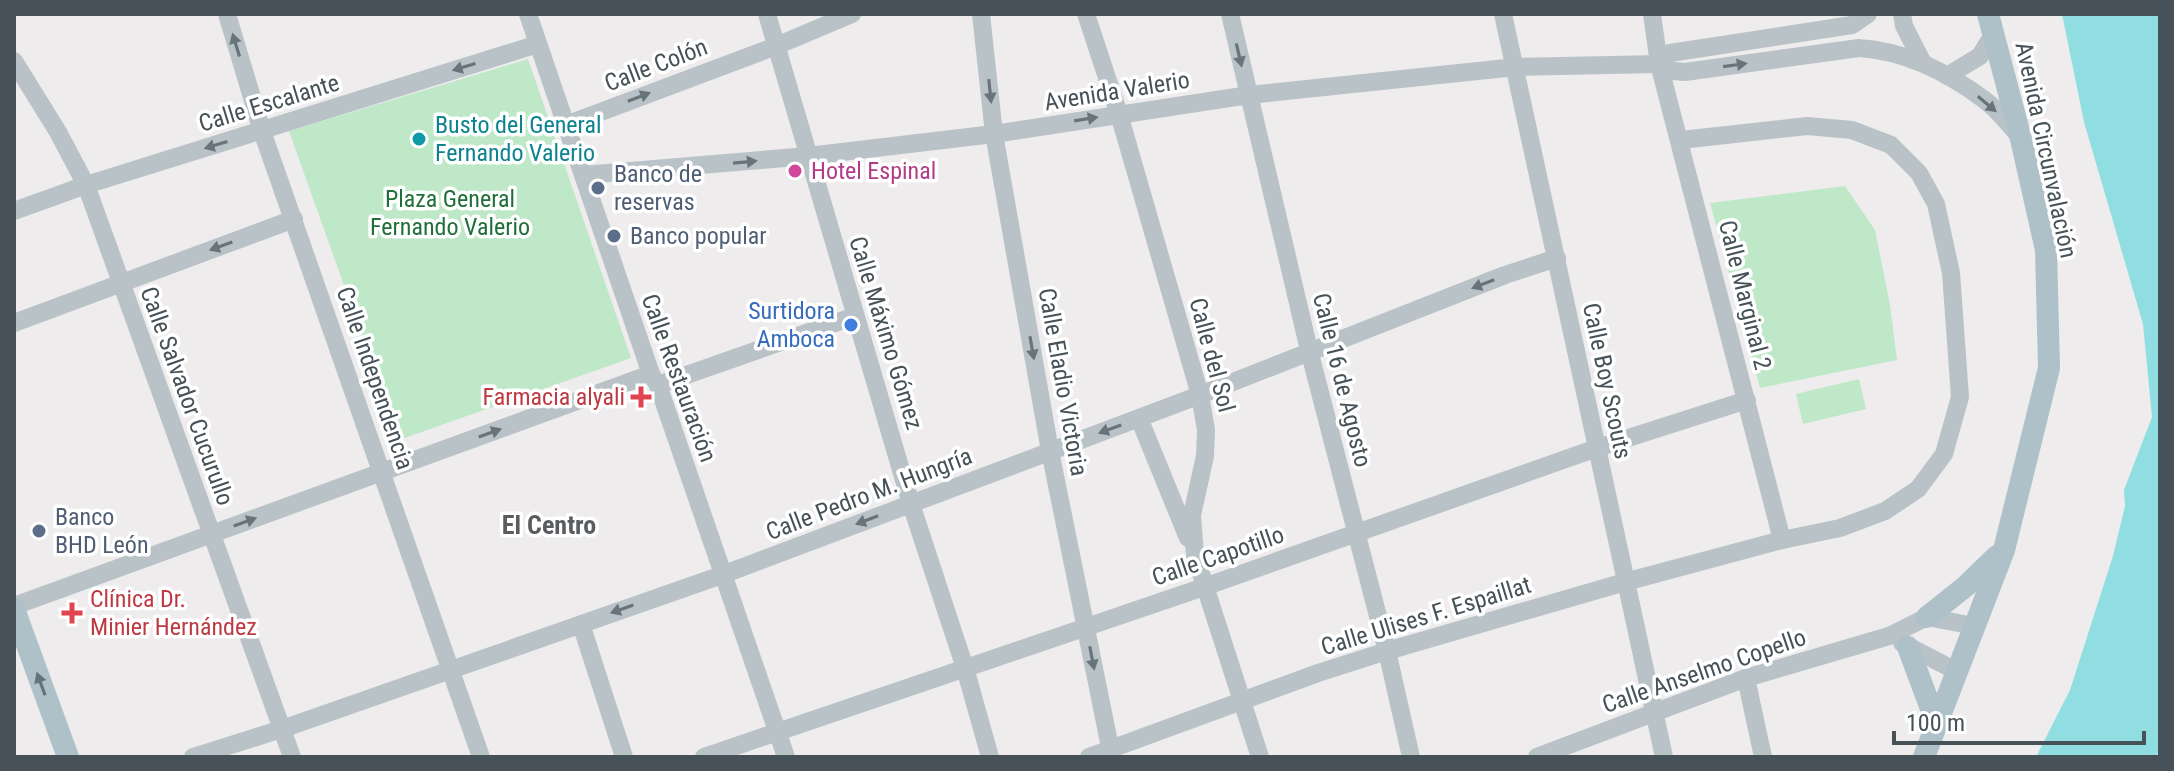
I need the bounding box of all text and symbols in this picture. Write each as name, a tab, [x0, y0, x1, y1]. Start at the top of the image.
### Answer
one-way arrow	[229, 33, 242, 57]
street label: Calle Colón	[601, 33, 711, 97]
street label: Avenida Circunvalación	[2009, 39, 2083, 261]
one-way arrow	[1233, 42, 1246, 67]
one-way arrow	[1723, 58, 1748, 71]
one-way arrow	[452, 61, 476, 74]
street label: Avenida Valerio	[1042, 66, 1192, 116]
street label: Calle Escalante	[195, 68, 343, 138]
one-way arrow	[983, 79, 996, 104]
one-way arrow	[627, 90, 651, 103]
one-way arrow	[1977, 95, 1997, 112]
place label: Busto del General Fernando Valerio	[435, 111, 601, 167]
one-way arrow	[1074, 113, 1099, 125]
marker: Busto del General Fernando Valerio	[410, 130, 428, 148]
one-way arrow	[203, 139, 227, 152]
one-way arrow	[733, 155, 758, 168]
place label: Hotel Espinal	[811, 157, 936, 185]
place label: Banco de reservas	[614, 160, 702, 216]
marker: Hotel Espinal	[786, 162, 804, 180]
marker: Banco de reservas	[589, 179, 607, 197]
park label: Plaza General Fernando Valerio	[370, 185, 530, 241]
street label: Calle Marginal 2	[1713, 217, 1777, 373]
place label: Banco popular	[630, 222, 767, 250]
marker: Banco popular	[605, 227, 623, 245]
street label: Calle Máximo Gómez	[843, 233, 929, 433]
one-way arrow	[209, 240, 233, 253]
one-way arrow	[1471, 278, 1495, 291]
street label: Calle Salvador Cucurullo	[134, 283, 240, 509]
street label: Calle Independencia	[331, 283, 419, 473]
street label: Calle Eladio Victoria	[1033, 286, 1093, 478]
street label: Calle Restauración	[636, 290, 722, 466]
street label: Calle 16 de Agosto	[1307, 290, 1377, 470]
street label: Calle del Sol	[1183, 295, 1241, 415]
place label: Surtidora Amboca	[748, 297, 835, 353]
street label: Calle Boy Scouts	[1577, 301, 1637, 461]
marker: Surtidora Amboca	[842, 316, 860, 334]
one-way arrow	[1026, 336, 1038, 361]
place label: Farmacia alyali	[483, 383, 625, 411]
marker: Farmacia alyali	[632, 388, 650, 406]
one-way arrow	[1098, 423, 1122, 435]
one-way arrow	[478, 426, 502, 439]
street label: Calle Pedro M. Hungría	[762, 442, 976, 546]
place label: Banco BHD León	[55, 503, 149, 559]
district label: El Centro	[502, 510, 596, 540]
one-way arrow	[234, 515, 258, 528]
one-way arrow	[855, 515, 879, 527]
street label: Calle Capotillo	[1148, 520, 1288, 592]
marker: Banco BHD León	[30, 522, 48, 540]
street label: Calle Ulises F. Espaillat	[1318, 571, 1534, 661]
place label: Clínica Dr. Minier Hernández	[90, 585, 257, 641]
marker: Clínica Dr. Minier Hernández	[61, 602, 83, 624]
one-way arrow	[610, 604, 634, 616]
street label: Calle Anselmo Copello	[1599, 623, 1809, 719]
one-way arrow	[1087, 646, 1099, 671]
one-way arrow	[34, 672, 47, 696]
scale bar	[1894, 695, 2144, 745]
text: 100 m	[1906, 709, 1965, 737]

